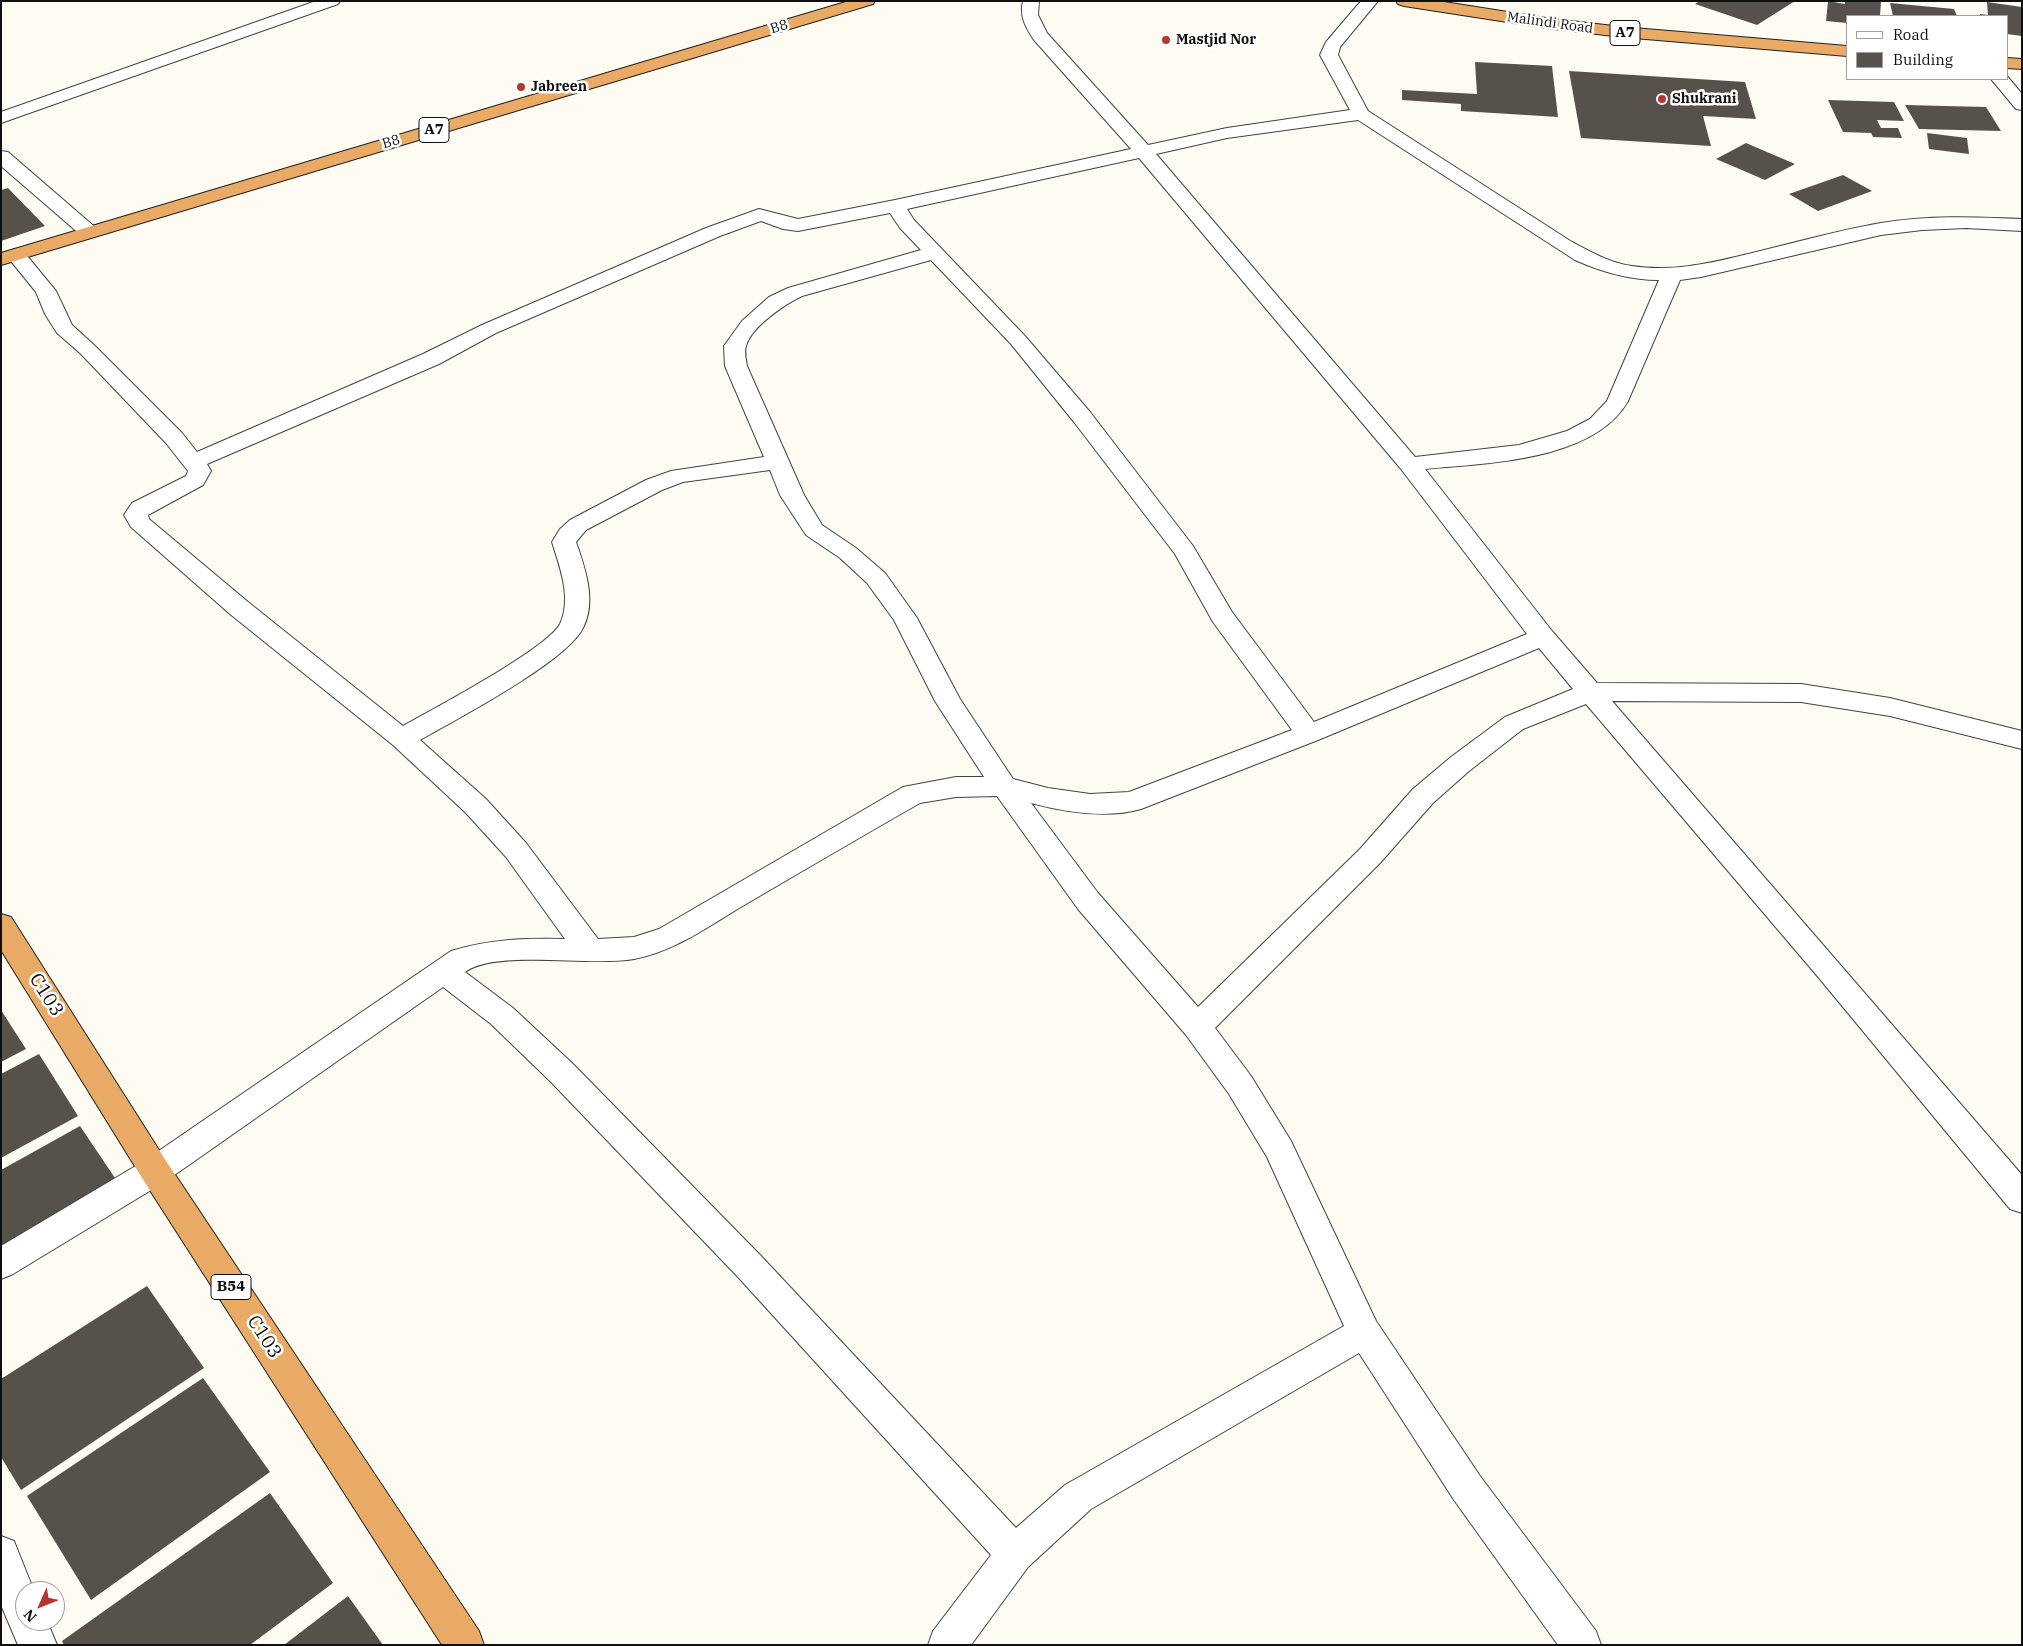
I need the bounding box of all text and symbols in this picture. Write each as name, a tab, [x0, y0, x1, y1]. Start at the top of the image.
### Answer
street label: Malindi Road	[1506, 9, 1594, 37]
legend	[1846, 15, 2008, 80]
street label: B8	[768, 16, 790, 38]
road number: A7	[1610, 20, 1640, 46]
text: Road	[1893, 25, 1929, 44]
place label: Mastjid Nor	[1176, 32, 1256, 48]
marker: Mastjid Nor	[1160, 34, 1172, 46]
text: Building	[1893, 50, 1953, 69]
place label: Jabreen	[531, 79, 587, 95]
marker: Jabreen	[515, 81, 527, 93]
place label: Shukrani	[1672, 91, 1737, 107]
marker: Shukrani	[1656, 93, 1668, 105]
road number: A7	[419, 118, 449, 142]
street label: B8	[380, 131, 402, 153]
street label: C103	[24, 969, 68, 1021]
road number: B54	[211, 1274, 251, 1300]
street label: C103	[242, 1311, 286, 1363]
north arrow	[15, 1581, 65, 1631]
text: N	[20, 1605, 40, 1626]

